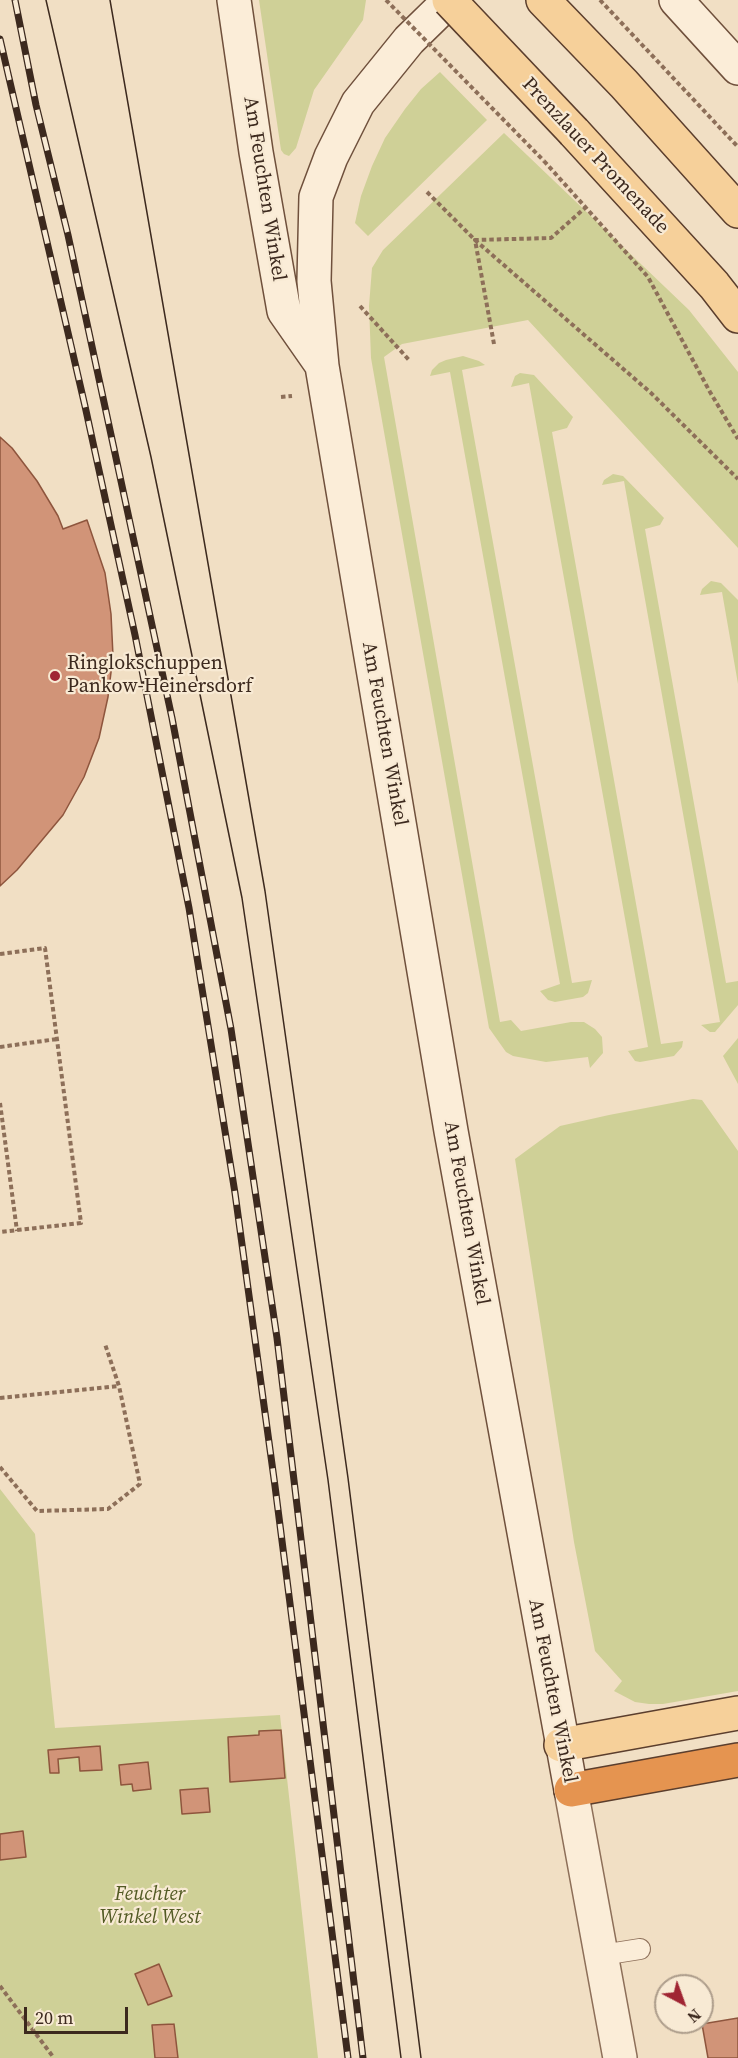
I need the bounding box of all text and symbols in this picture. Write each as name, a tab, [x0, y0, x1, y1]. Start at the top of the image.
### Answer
street label: Prenzlauer Promenade	[516, 73, 674, 239]
street label: Am Feuchten Winkel	[238, 95, 290, 283]
street label: Am Feuchten Winkel	[356, 640, 412, 828]
place label: Ringlokschuppen Pankow-Heinersdorf	[67, 652, 252, 699]
marker: Ringlokschuppen Pankow-Heinersdorf	[48, 669, 62, 683]
street label: Am Feuchten Winkel	[438, 1119, 494, 1307]
street label: Am Feuchten Winkel	[522, 1597, 582, 1785]
park label: Feuchter Winkel West	[100, 1883, 200, 1930]
north arrow	[654, 1974, 714, 2034]
scale bar	[27, 1995, 130, 2033]
text: N	[683, 2004, 706, 2028]
text: 20 m	[35, 2005, 73, 2030]

